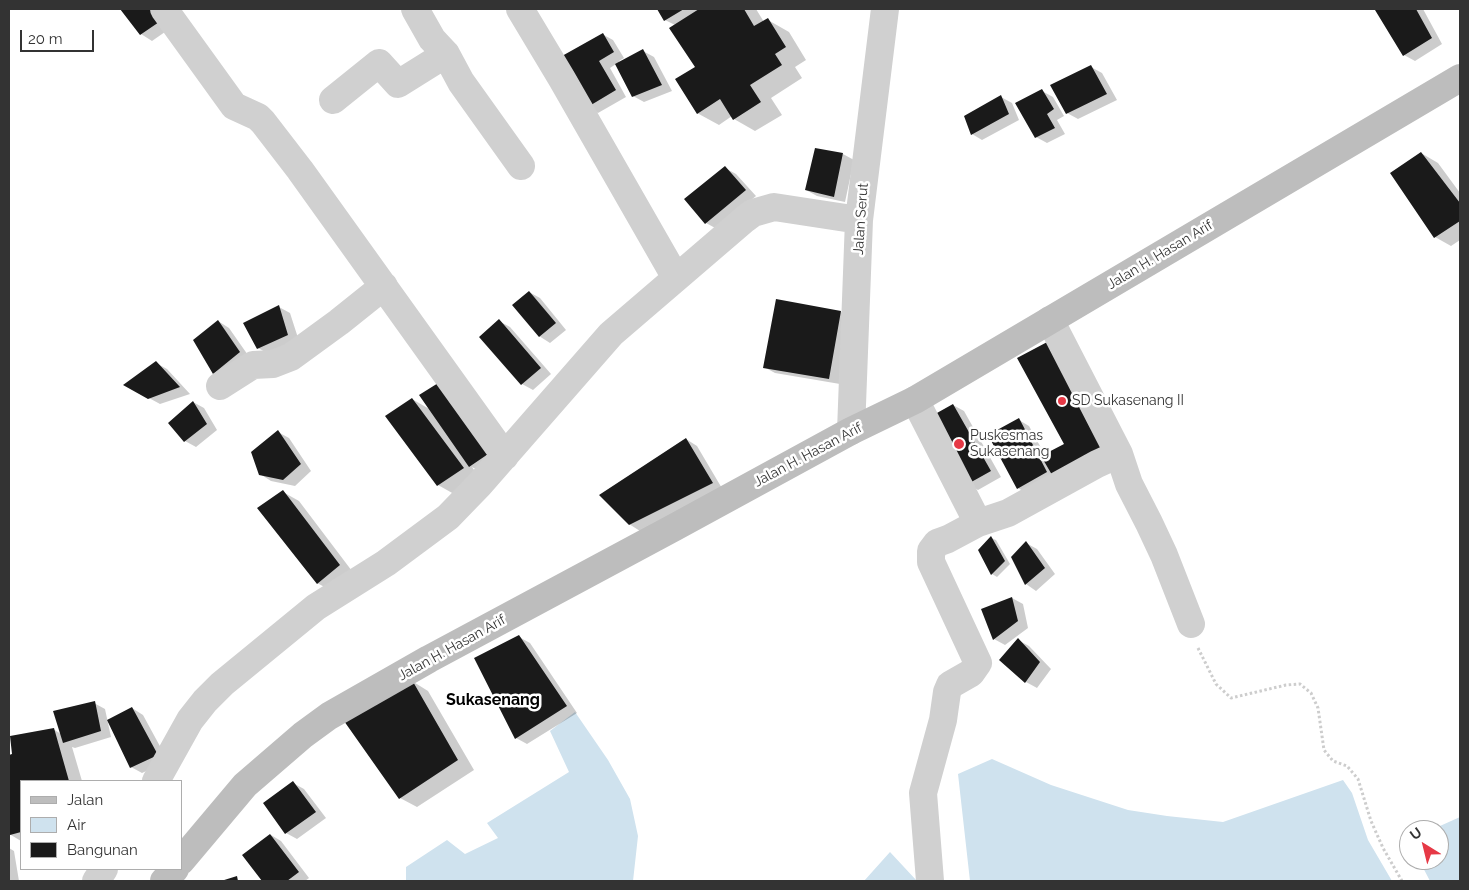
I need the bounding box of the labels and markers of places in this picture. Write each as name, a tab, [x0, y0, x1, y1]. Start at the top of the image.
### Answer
place label: SD Sukasenang II	[1072, 393, 1184, 409]
marker: SD Sukasenang II	[1056, 395, 1068, 407]
place label: Puskesmas Sukasenang	[970, 428, 1049, 461]
marker: Puskesmas Sukasenang	[952, 437, 966, 451]

